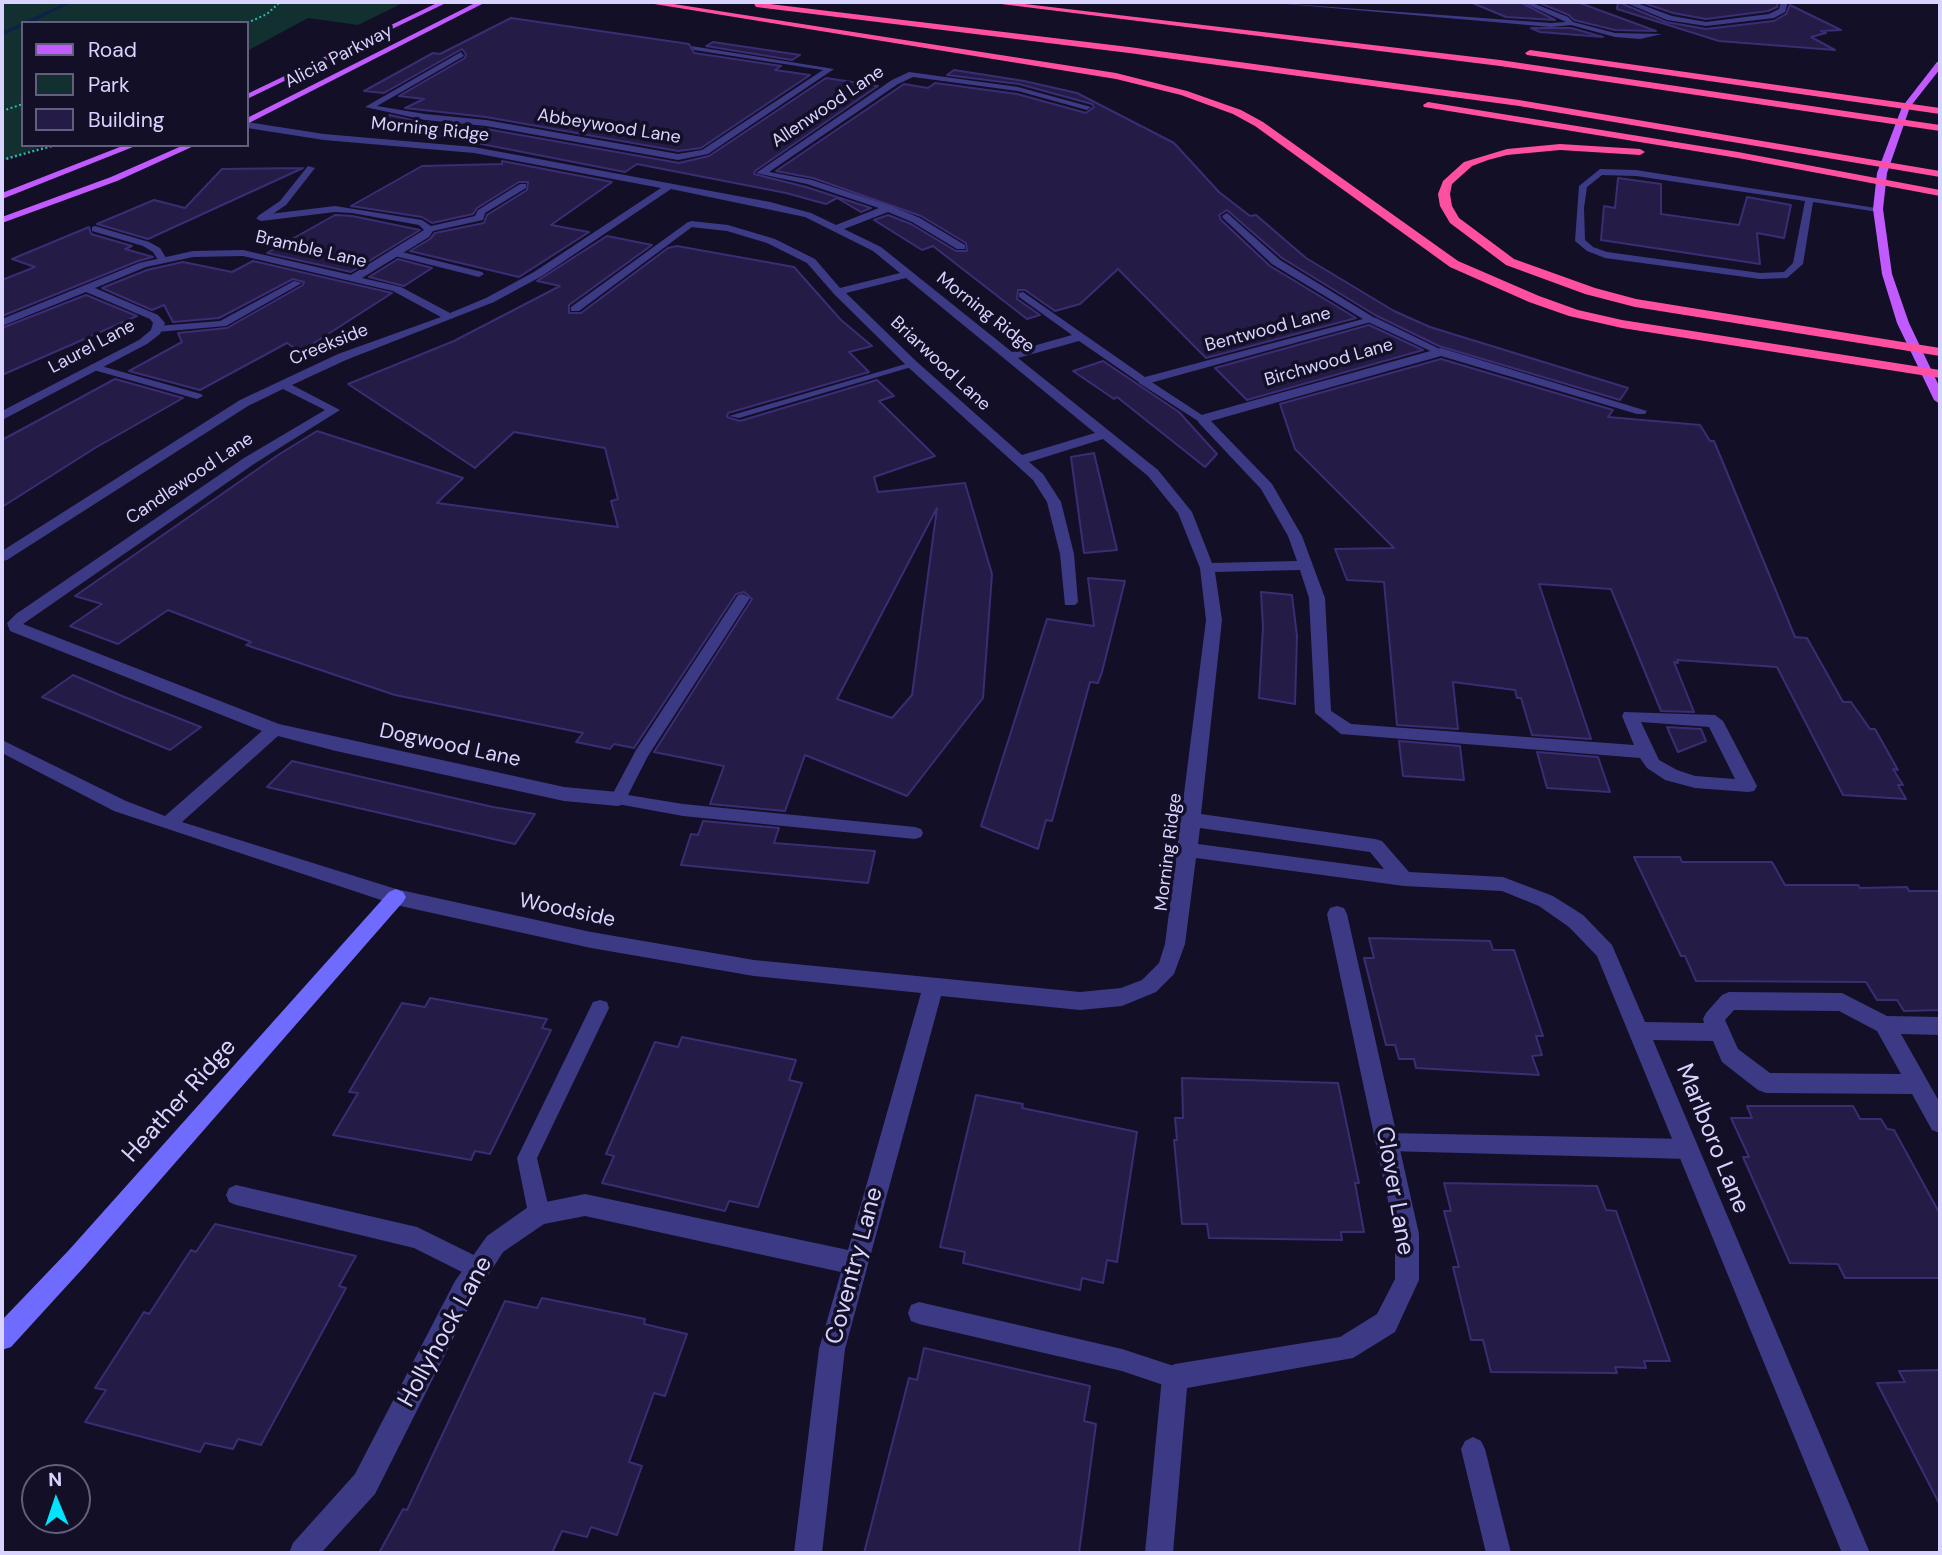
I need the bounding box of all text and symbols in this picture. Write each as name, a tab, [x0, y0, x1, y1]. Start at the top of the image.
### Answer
legend	[21, 21, 248, 147]
street label: Alicia Parkway	[282, 21, 396, 93]
text: Road	[88, 36, 137, 64]
street label: Allenwood Lane	[768, 61, 888, 153]
text: Park	[88, 71, 129, 99]
street label: Abbeywood Lane	[536, 105, 682, 149]
text: Building	[88, 106, 164, 134]
street label: Morning Ridge	[370, 113, 490, 147]
street label: Bramble Lane	[253, 227, 369, 273]
street label: Morning Ridge	[932, 268, 1038, 358]
street label: Bentwood Lane	[1203, 303, 1333, 357]
street label: Briarwood Lane	[885, 312, 995, 416]
street label: Laurel Lane	[45, 315, 139, 379]
street label: Creekside	[286, 319, 372, 371]
street label: Birchwood Lane	[1262, 334, 1396, 392]
street label: Candlewood Lane	[122, 428, 258, 530]
street label: Dogwood Lane	[377, 719, 523, 773]
street label: Morning Ridge	[1151, 792, 1187, 912]
street label: Woodside	[516, 888, 618, 934]
street label: Heather Ridge	[117, 1033, 243, 1169]
street label: Marlboro Lane	[1669, 1060, 1755, 1218]
street label: Clover Lane	[1369, 1124, 1419, 1258]
street label: Coventry Lane	[820, 1184, 890, 1348]
street label: Hollyhock Lane	[393, 1252, 499, 1412]
north arrow	[21, 1464, 91, 1534]
text: N	[48, 1467, 63, 1492]

